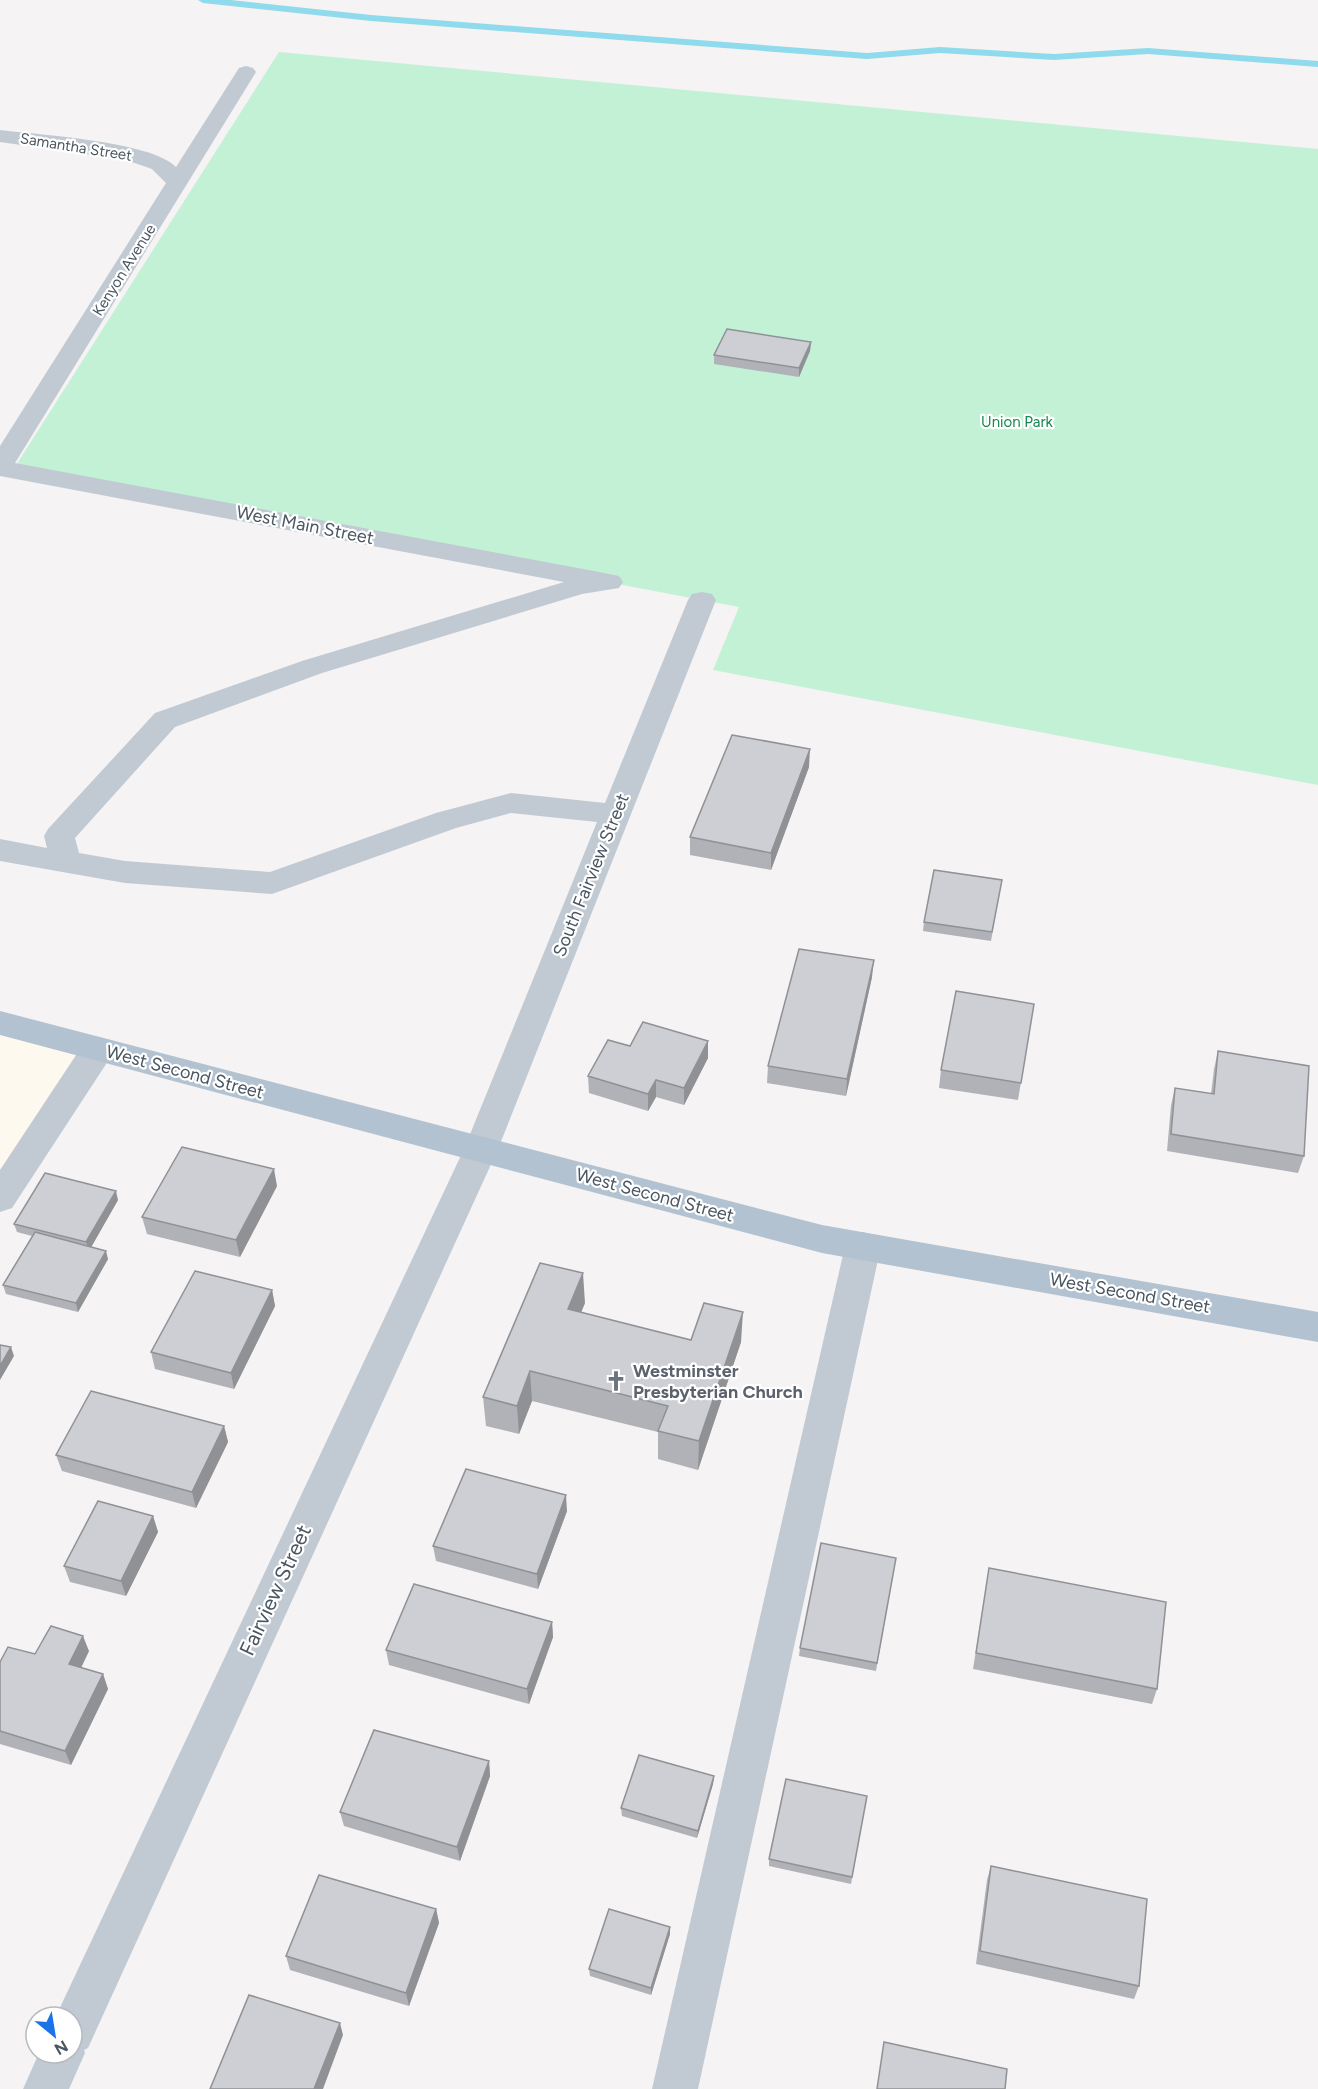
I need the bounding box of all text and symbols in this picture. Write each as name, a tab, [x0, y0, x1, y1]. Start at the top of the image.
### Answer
street label: Samantha Street	[19, 129, 134, 165]
street label: Kenyon Avenue	[89, 221, 159, 319]
park label: Union Park	[981, 413, 1054, 431]
street label: West Main Street	[234, 501, 376, 549]
street label: South Fairview Street	[548, 790, 634, 960]
street label: West Second Street	[104, 1040, 267, 1104]
street label: West Second Street	[574, 1163, 737, 1227]
street label: West Second Street	[1048, 1268, 1212, 1318]
place label: Westminster Presbyterian Church	[633, 1360, 803, 1403]
church icon: Westminster Presbyterian Church	[604, 1369, 628, 1393]
street label: Fairview Street	[234, 1521, 316, 1659]
north arrow	[24, 2005, 84, 2065]
text: N	[51, 2036, 71, 2059]

